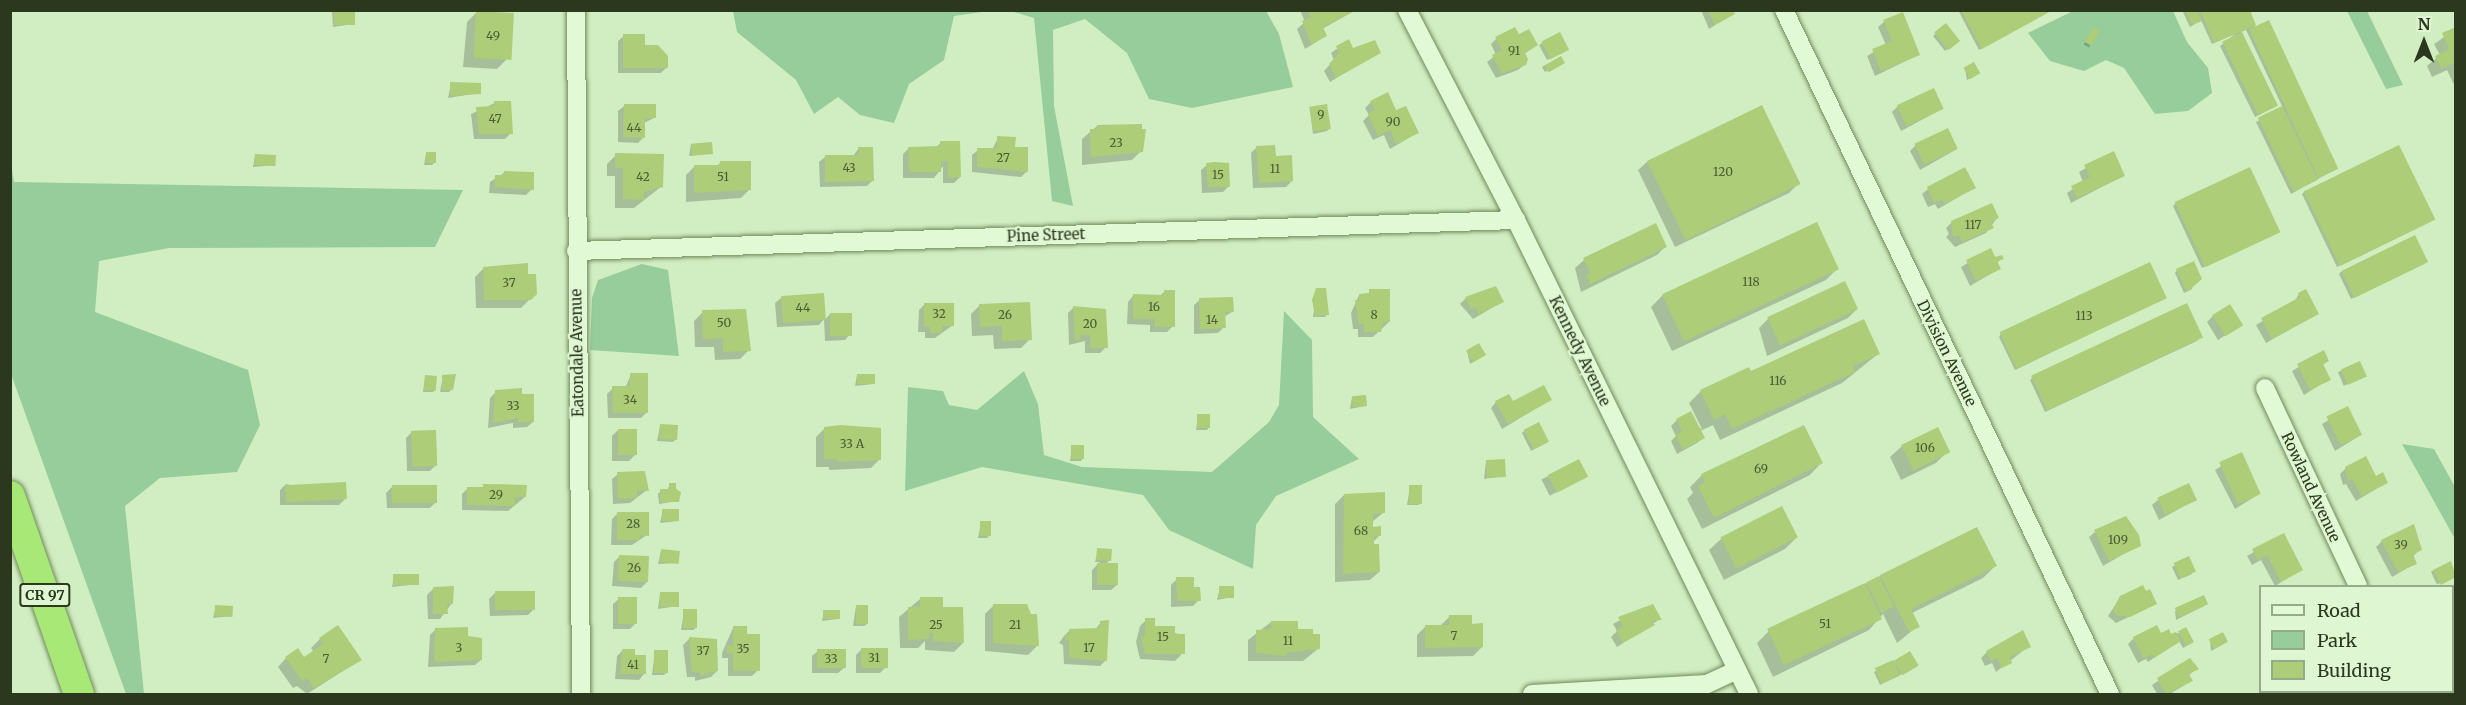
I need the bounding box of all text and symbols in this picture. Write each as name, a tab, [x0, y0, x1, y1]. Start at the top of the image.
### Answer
north arrow	[2394, 12, 2454, 72]
text: N	[2418, 14, 2430, 34]
house number: 49	[486, 29, 500, 43]
house number: 91	[1508, 44, 1520, 58]
house number: 9	[1317, 108, 1325, 122]
house number: 47	[488, 112, 502, 126]
house number: 90	[1385, 115, 1401, 129]
house number: 44	[627, 121, 641, 135]
house number: 23	[1109, 136, 1123, 150]
house number: 27	[996, 151, 1010, 165]
house number: 43	[842, 161, 856, 175]
house number: 11	[1270, 162, 1280, 176]
house number: 120	[1713, 165, 1733, 179]
house number: 15	[1212, 168, 1224, 182]
house number: 42	[636, 170, 650, 184]
house number: 51	[717, 170, 729, 184]
house number: 117	[1965, 218, 1981, 232]
street label: Pine Street	[1006, 225, 1086, 245]
house number: 118	[1742, 275, 1760, 289]
house number: 37	[502, 276, 516, 290]
street label: Eatondale Avenue	[567, 289, 587, 417]
street label: Kennedy Avenue	[1546, 293, 1614, 409]
street label: Division Avenue	[1913, 297, 1981, 409]
house number: 16	[1148, 300, 1160, 314]
house number: 44	[796, 301, 810, 315]
house number: 32	[932, 307, 946, 321]
house number: 26	[998, 308, 1012, 322]
house number: 8	[1370, 308, 1378, 322]
house number: 113	[2075, 309, 2093, 323]
house number: 14	[1206, 313, 1218, 327]
house number: 50	[717, 316, 731, 330]
house number: 20	[1083, 317, 1097, 331]
house number: 116	[1769, 374, 1787, 388]
house number: 34	[623, 393, 637, 407]
house number: 33	[506, 399, 520, 413]
street label: Rowland Avenue	[2278, 429, 2344, 545]
house number: 33 A	[840, 437, 864, 451]
house number: 106	[1915, 441, 1935, 455]
house number: 69	[1754, 462, 1768, 476]
house number: 29	[489, 488, 503, 502]
house number: 28	[626, 517, 640, 531]
house number: 68	[1354, 524, 1368, 538]
house number: 109	[2108, 533, 2128, 547]
house number: 39	[2394, 538, 2408, 552]
house number: 26	[627, 561, 641, 575]
road number: CR 97	[18, 584, 72, 606]
legend	[2259, 585, 2454, 693]
text: Road	[2317, 599, 2361, 622]
house number: 51	[1819, 617, 1831, 631]
house number: 25	[929, 618, 943, 632]
house number: 21	[1009, 618, 1021, 632]
house number: 7	[1451, 629, 1457, 643]
text: Park	[2317, 629, 2357, 652]
house number: 15	[1157, 630, 1169, 644]
house number: 11	[1283, 634, 1293, 648]
house number: 3	[456, 641, 462, 655]
house number: 17	[1083, 641, 1095, 655]
house number: 35	[736, 642, 750, 656]
house number: 37	[696, 644, 710, 658]
house number: 31	[868, 651, 880, 665]
house number: 7	[323, 652, 329, 666]
house number: 33	[824, 652, 838, 666]
house number: 41	[627, 658, 639, 672]
text: Building	[2317, 659, 2391, 682]

